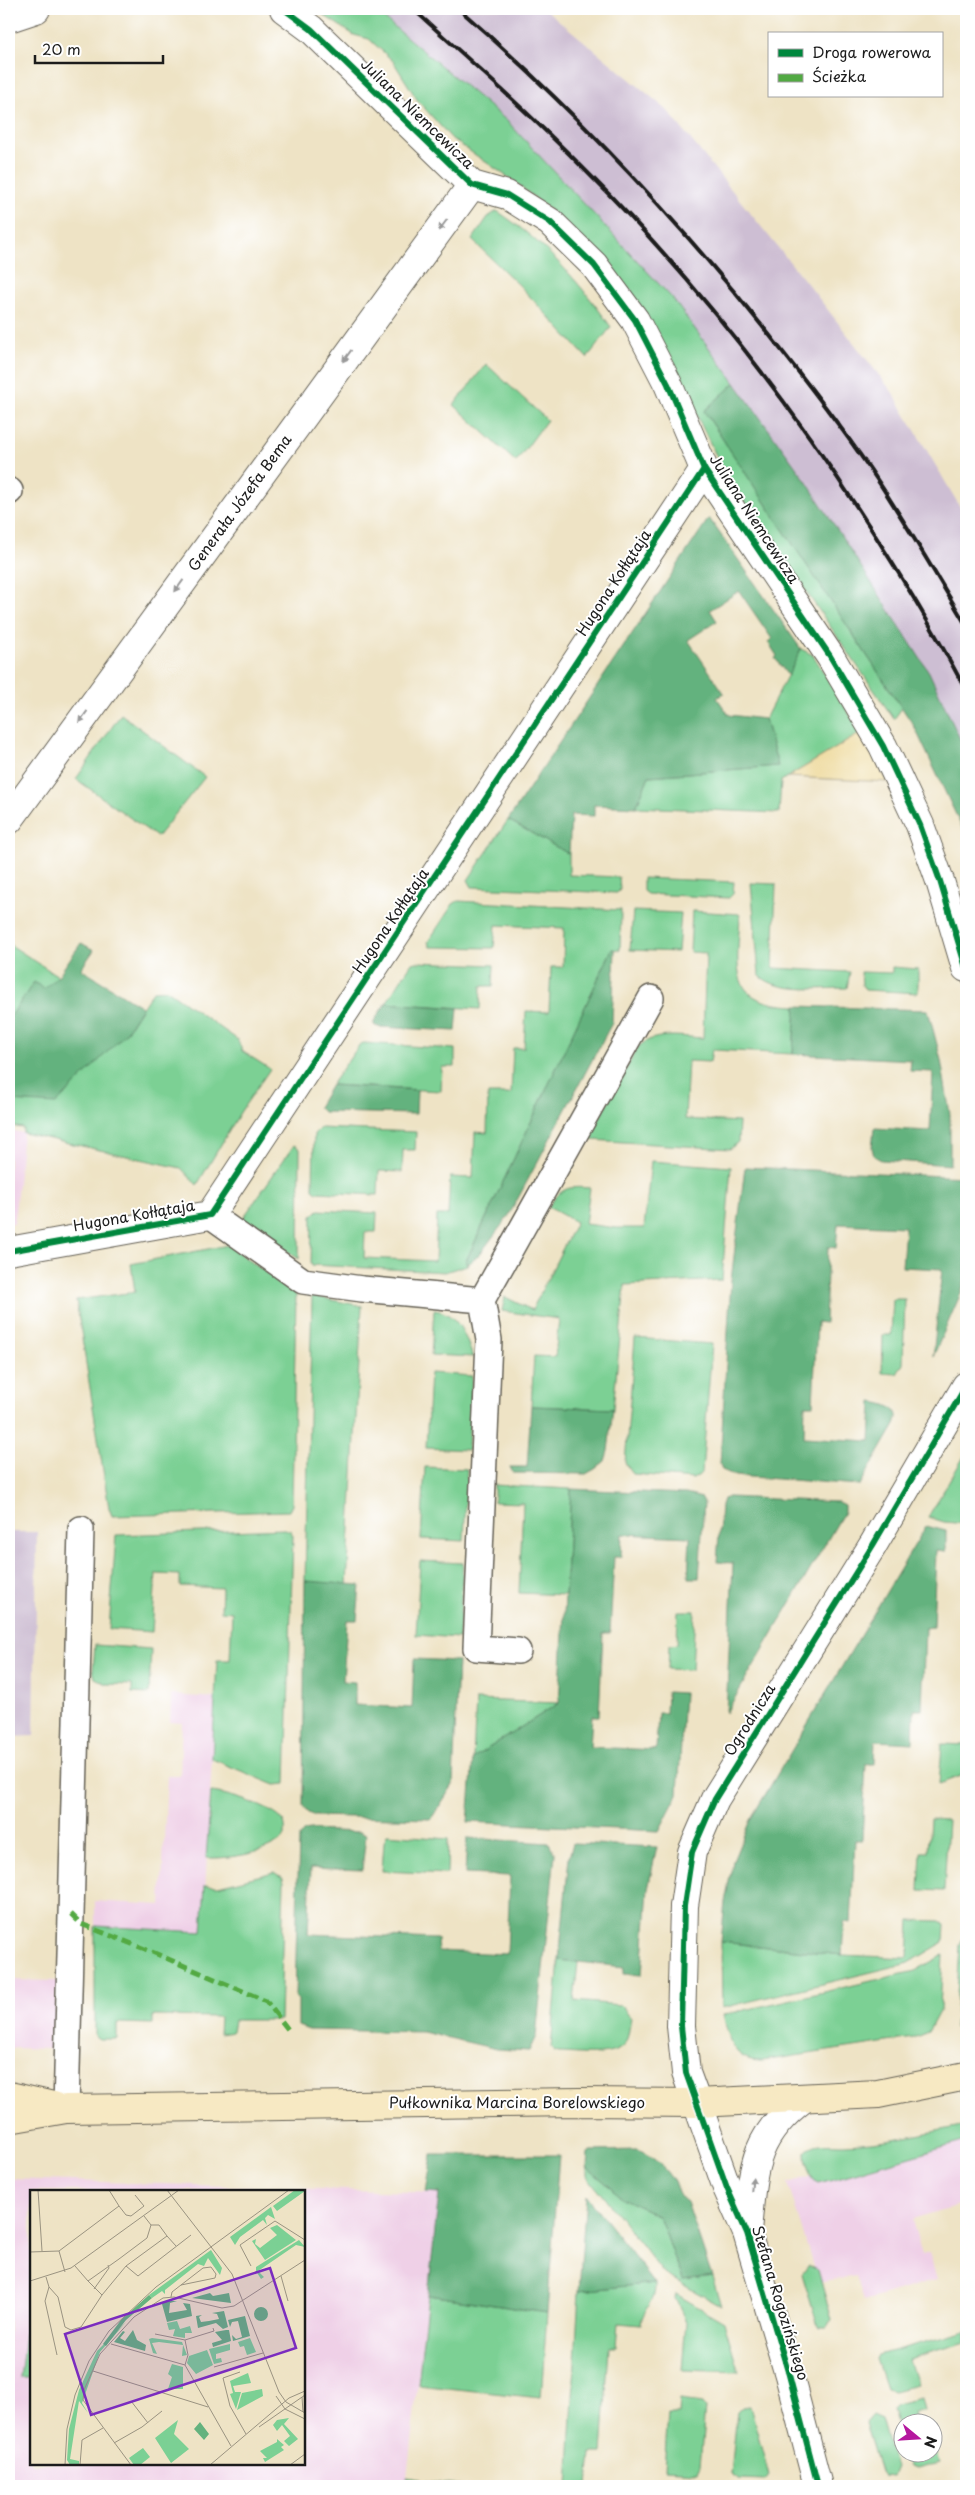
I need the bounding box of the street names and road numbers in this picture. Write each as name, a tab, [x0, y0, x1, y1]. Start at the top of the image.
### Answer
street label: Juliana Niemcewicza	[356, 52, 481, 174]
street label: Generała Józefa Bema	[181, 428, 297, 575]
street label: Juliana Niemcewicza	[705, 449, 806, 588]
street label: Hugona Kołłątaja	[570, 524, 656, 640]
street label: Hugona Kołłątaja	[346, 862, 434, 978]
street label: Hugona Kołłątaja	[71, 1192, 197, 1237]
street label: Ogrodnicza	[717, 1678, 780, 1760]
street label: Pułkownika Marcina Borelowskiego	[389, 2090, 645, 2113]
street label: Stefana Rogozińskiego	[747, 2222, 816, 2383]

